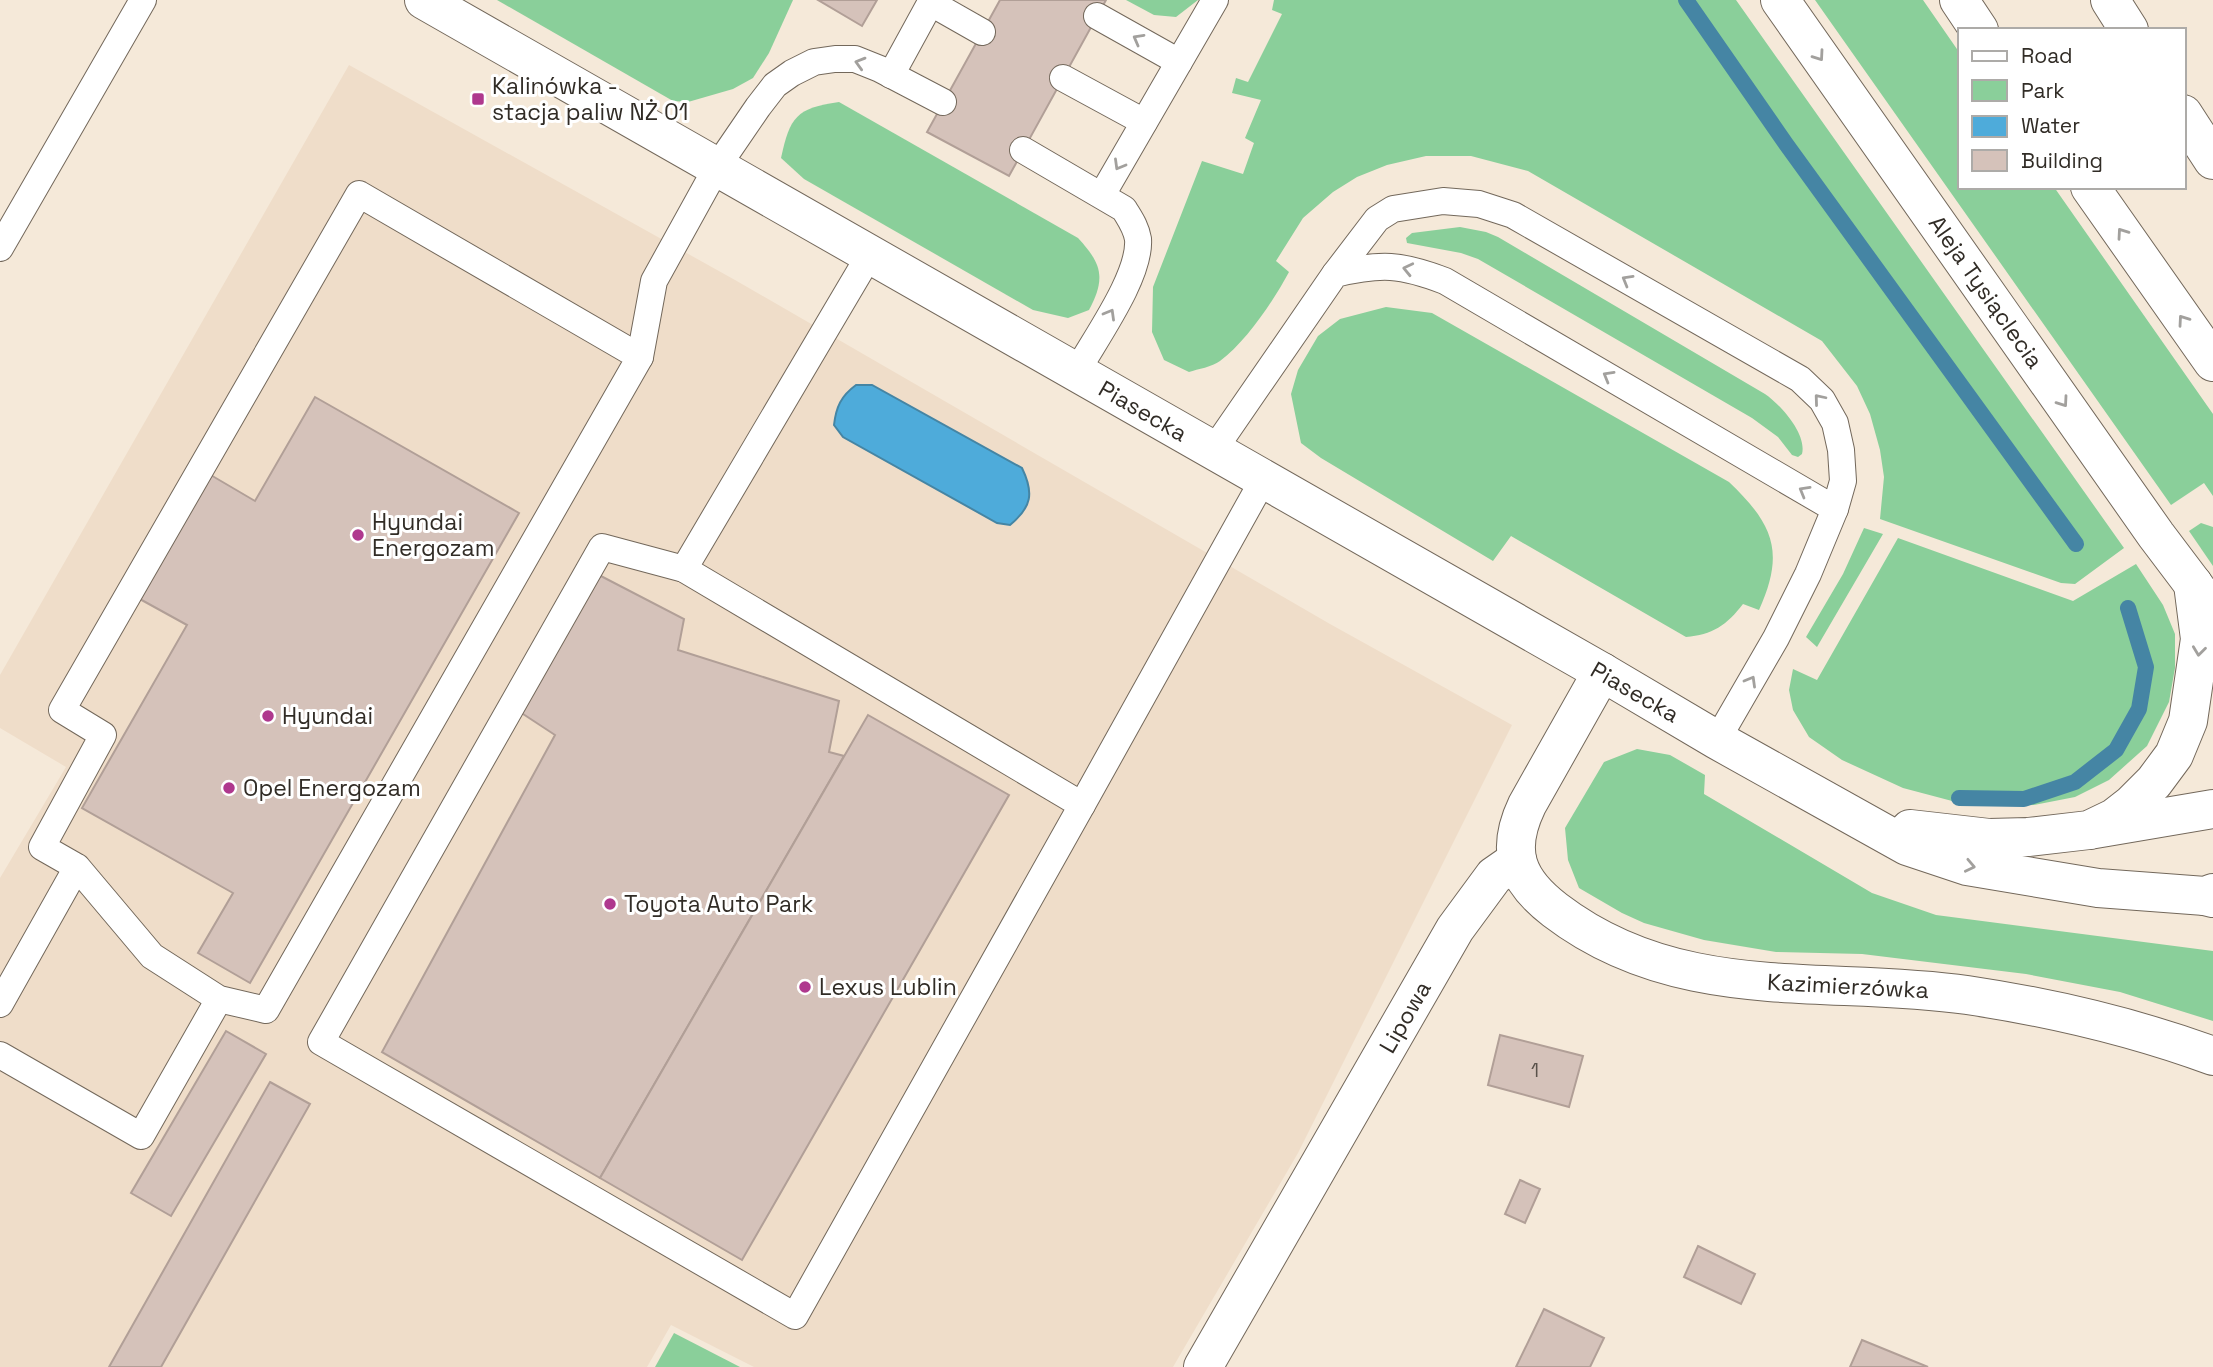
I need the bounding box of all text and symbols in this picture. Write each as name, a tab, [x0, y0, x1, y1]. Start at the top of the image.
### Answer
legend	[1958, 28, 2185, 189]
one-way arrow	[1133, 34, 1145, 47]
text: Road	[2021, 42, 2073, 69]
one-way arrow	[1811, 48, 1824, 61]
one-way arrow	[854, 56, 866, 71]
place label: Kalinówka - stacja paliw NŻ 01	[492, 71, 688, 127]
text: Park	[2021, 77, 2065, 104]
marker: Kalinówka - stacja paliw NŻ 01	[470, 91, 486, 107]
text: Water	[2021, 112, 2080, 139]
text: Building	[2021, 147, 2103, 174]
one-way arrow	[1114, 157, 1127, 170]
street label: Aleja Tysiąclecia	[1922, 210, 2050, 374]
one-way arrow	[2118, 228, 2130, 241]
one-way arrow	[1403, 262, 1415, 277]
one-way arrow	[1621, 275, 1634, 288]
one-way arrow	[1102, 308, 1115, 321]
one-way arrow	[2179, 315, 2191, 328]
one-way arrow	[1603, 372, 1616, 385]
street label: Piasecka	[1093, 374, 1193, 448]
one-way arrow	[1815, 394, 1827, 407]
one-way arrow	[2055, 394, 2067, 407]
one-way arrow	[1799, 486, 1812, 499]
place label: Hyundai Energozam	[372, 507, 494, 563]
marker: Hyundai Energozam	[350, 527, 366, 543]
one-way arrow	[2191, 645, 2206, 657]
street label: Piasecka	[1585, 655, 1685, 729]
one-way arrow	[1743, 676, 1756, 689]
place label: Hyundai	[282, 701, 373, 731]
marker: Hyundai	[260, 708, 276, 724]
place label: Opel Energozam	[243, 773, 421, 803]
marker: Opel Energozam	[221, 780, 237, 796]
one-way arrow	[1964, 857, 1976, 872]
place label: Toyota Auto Park	[624, 889, 813, 919]
marker: Toyota Auto Park	[602, 896, 618, 912]
street label: Kazimierzówka	[1766, 967, 1930, 1005]
place label: Lexus Lublin	[819, 972, 957, 1002]
street label: Lipowa	[1372, 976, 1438, 1058]
marker: Lexus Lublin	[797, 979, 813, 995]
house number: 1	[1531, 1058, 1539, 1083]

